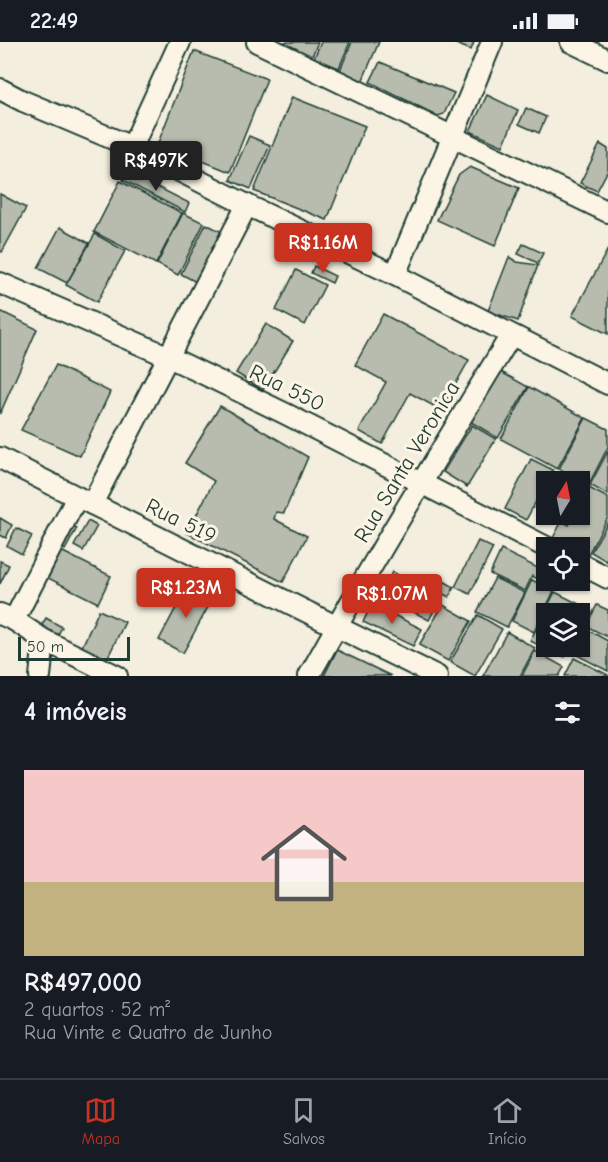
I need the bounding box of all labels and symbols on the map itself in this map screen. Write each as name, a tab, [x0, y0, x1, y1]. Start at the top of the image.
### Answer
pin: R$497K	[107, 141, 205, 192]
pin: R$1.16M	[268, 223, 378, 274]
street label: Rua 550	[245, 359, 329, 417]
street label: Rua Santa Veronica	[349, 377, 465, 547]
north arrow	[536, 471, 590, 525]
street label: Rua 519	[141, 493, 221, 549]
pin: R$1.23M	[131, 568, 241, 619]
pin: R$1.07M	[337, 574, 447, 625]
scale bar	[18, 634, 130, 662]

